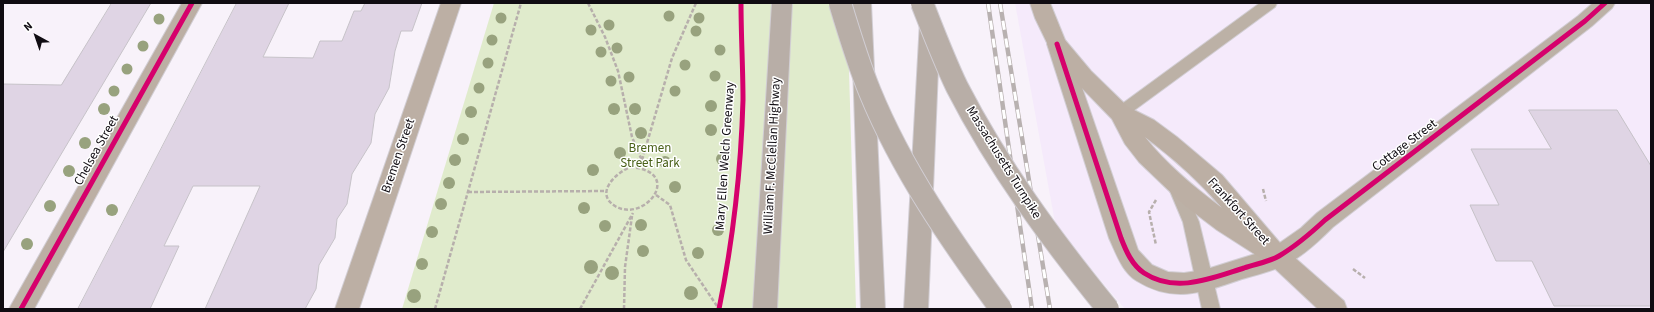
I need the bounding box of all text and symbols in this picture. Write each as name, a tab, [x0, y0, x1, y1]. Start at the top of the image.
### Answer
north arrow	[16, 16, 56, 56]
text: N	[20, 18, 36, 35]
street label: William F. McClellan Highway	[761, 77, 785, 235]
street label: Mary Ellen Welch Greenway	[713, 81, 739, 231]
street label: Massachusetts Turnpike	[962, 104, 1044, 222]
street label: Chelsea Street	[71, 113, 123, 189]
street label: Bremen Street	[379, 117, 419, 195]
street label: Cottage Street	[1370, 117, 1440, 175]
park label: Bremen Street Park	[620, 141, 680, 172]
street label: Frankfort Street	[1204, 175, 1272, 249]

